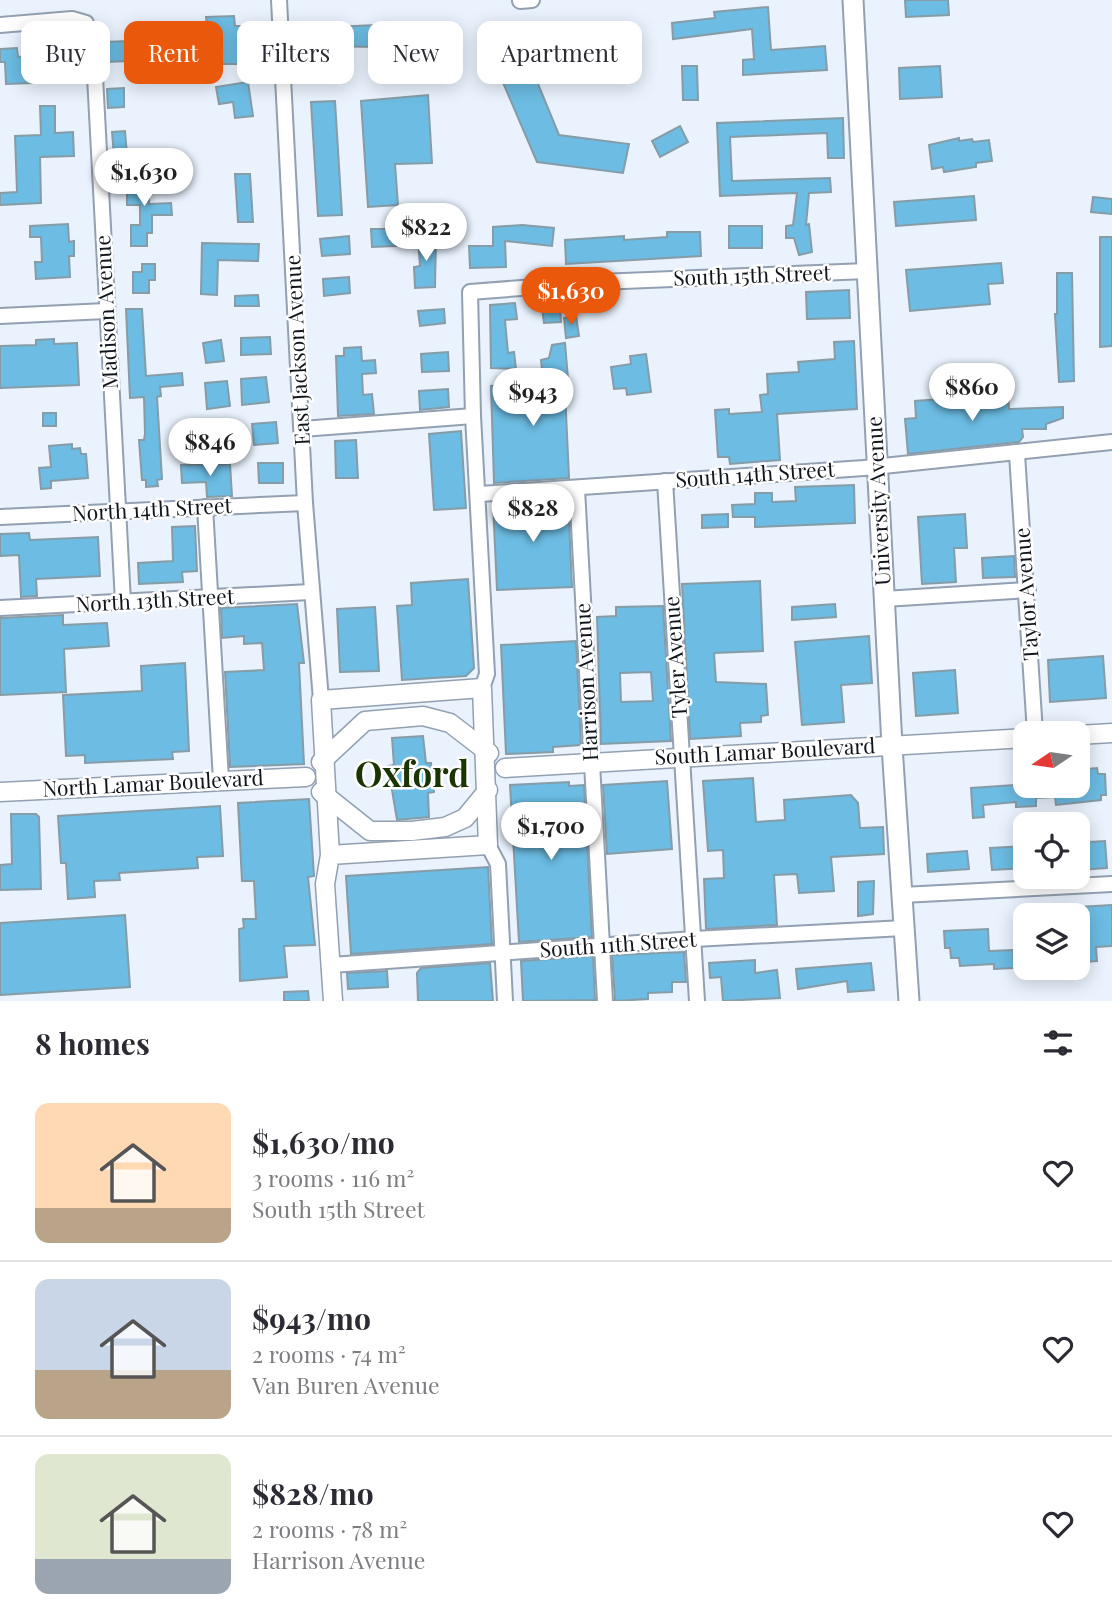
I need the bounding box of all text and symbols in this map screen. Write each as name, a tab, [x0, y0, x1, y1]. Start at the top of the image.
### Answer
chip: Buy	[21, 21, 110, 84]
chip: Rent	[124, 21, 223, 84]
chip: Filters	[237, 21, 354, 84]
chip: New	[368, 21, 463, 84]
chip: Apartment	[477, 21, 642, 84]
pin: $1,630	[87, 148, 201, 208]
text: $1,630	[110, 155, 178, 186]
pin: $822	[385, 204, 467, 263]
text: $822	[401, 210, 451, 241]
street label: Madison Avenue	[87, 234, 123, 390]
street label: East Jackson Avenue	[277, 254, 315, 446]
street label: South 15th Street	[673, 257, 832, 291]
pin: $1,630	[514, 268, 628, 327]
text: $1,630	[537, 274, 605, 305]
pin: $860	[931, 364, 1013, 423]
pin: $943	[492, 368, 574, 428]
text: $860	[945, 370, 999, 401]
text: $943	[509, 375, 557, 406]
street label: University Avenue	[859, 416, 895, 587]
pin: $846	[169, 419, 251, 478]
text: $846	[184, 425, 236, 456]
street label: South 14th Street	[674, 453, 836, 493]
pin: $828	[492, 484, 574, 544]
street label: North 14th Street	[71, 490, 233, 526]
text: $828	[507, 491, 559, 522]
street label: Taylor Avenue	[1006, 527, 1044, 662]
street label: North 13th Street	[75, 581, 235, 617]
street label: Tyler Avenue	[656, 595, 692, 719]
street label: Harrison Avenue	[567, 602, 603, 762]
north arrow	[1013, 721, 1090, 798]
map controls	[1013, 721, 1090, 980]
street label: South Lamar Boulevard	[654, 730, 876, 770]
district label: Oxford	[355, 749, 469, 796]
street label: North Lamar Boulevard	[42, 762, 264, 802]
pin: $1,700	[494, 802, 608, 862]
text: $1,700	[517, 809, 585, 840]
button: locate	[1013, 812, 1090, 889]
button: layers	[1013, 903, 1090, 980]
street label: South 11th Street	[539, 924, 698, 962]
text: 8 homes	[35, 1023, 150, 1063]
icon: filters	[1039, 1024, 1077, 1062]
text: $1,630/mo	[252, 1122, 395, 1162]
icon: home	[91, 1131, 175, 1215]
icon: heart	[1039, 1154, 1077, 1192]
text: 3 rooms · 116 m²	[252, 1162, 414, 1193]
text: South 15th Street	[252, 1193, 425, 1224]
text: $943/mo	[252, 1298, 371, 1338]
icon: home	[91, 1307, 175, 1391]
icon: heart	[1039, 1330, 1077, 1368]
text: 2 rooms · 74 m²	[252, 1338, 406, 1369]
text: Van Buren Avenue	[252, 1369, 440, 1400]
text: $828/mo	[252, 1473, 374, 1513]
icon: home	[91, 1482, 175, 1566]
icon: heart	[1039, 1505, 1077, 1543]
text: 2 rooms · 78 m²	[252, 1513, 407, 1544]
text: Harrison Avenue	[252, 1544, 425, 1575]

